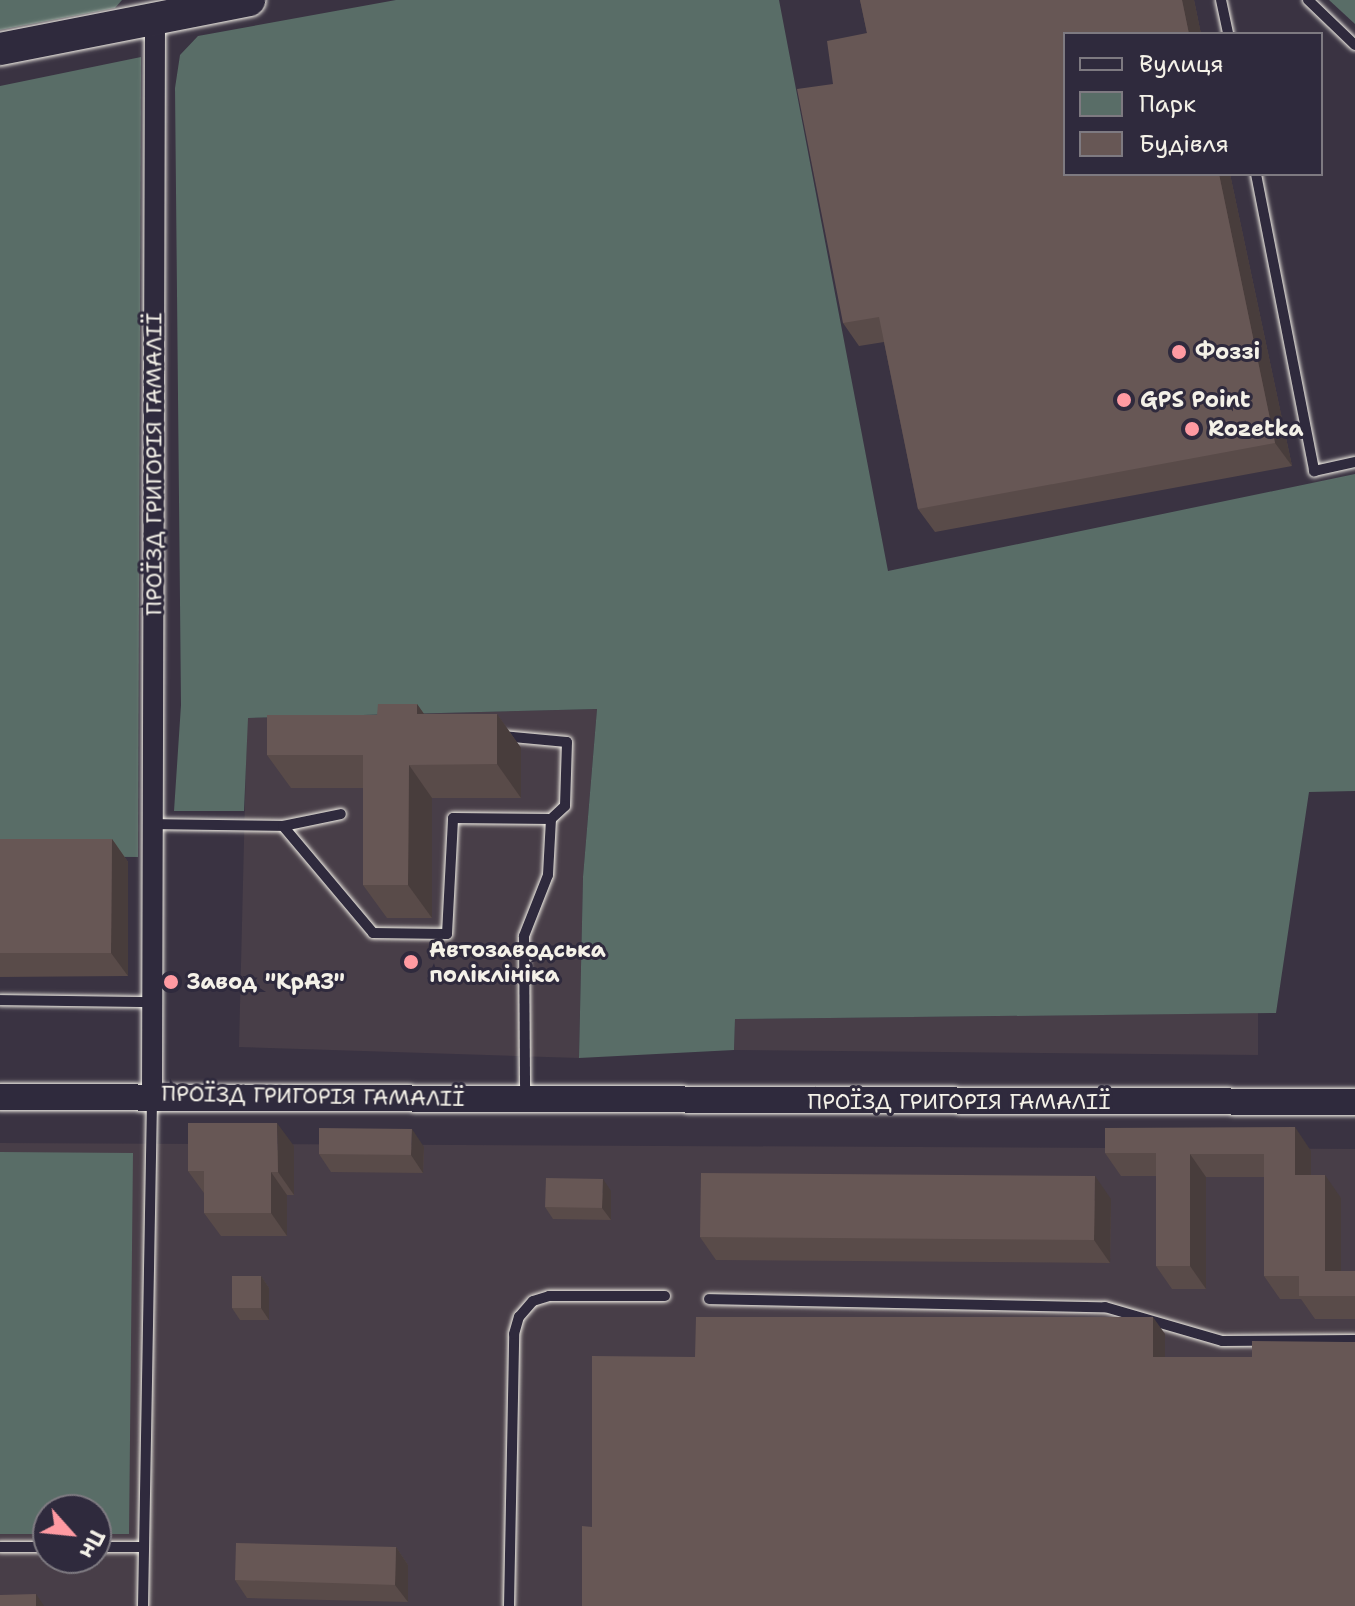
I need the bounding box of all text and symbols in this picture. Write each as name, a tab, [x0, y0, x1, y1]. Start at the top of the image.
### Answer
legend	[1063, 32, 1323, 176]
text: Вулиця	[1139, 48, 1224, 80]
text: Парк	[1139, 88, 1196, 120]
text: Будівля	[1139, 128, 1229, 160]
street label: ПРОЇЗД ГРИГОРІЯ ГАМАЛІЇ	[141, 312, 167, 616]
place label: Фоззі	[1195, 339, 1260, 365]
marker: Фоззі	[1170, 343, 1188, 361]
place label: GPS Point	[1140, 387, 1251, 413]
marker: GPS Point	[1115, 391, 1133, 409]
place label: Rozetka	[1208, 416, 1304, 442]
marker: Rozetka	[1183, 420, 1201, 438]
place label: Автозаводська поліклініка	[429, 936, 606, 988]
marker: Автозаводська поліклініка	[400, 951, 422, 973]
place label: Завод "КрАЗ"	[187, 969, 345, 995]
marker: Завод "КрАЗ"	[162, 973, 180, 991]
street label: ПРОЇЗД ГРИГОРІЯ ГАМАЛІЇ	[161, 1080, 465, 1112]
street label: ПРОЇЗД ГРИГОРІЯ ГАМАЛІЇ	[807, 1089, 1111, 1115]
north arrow	[32, 1494, 112, 1574]
text: Пн	[73, 1525, 112, 1564]

